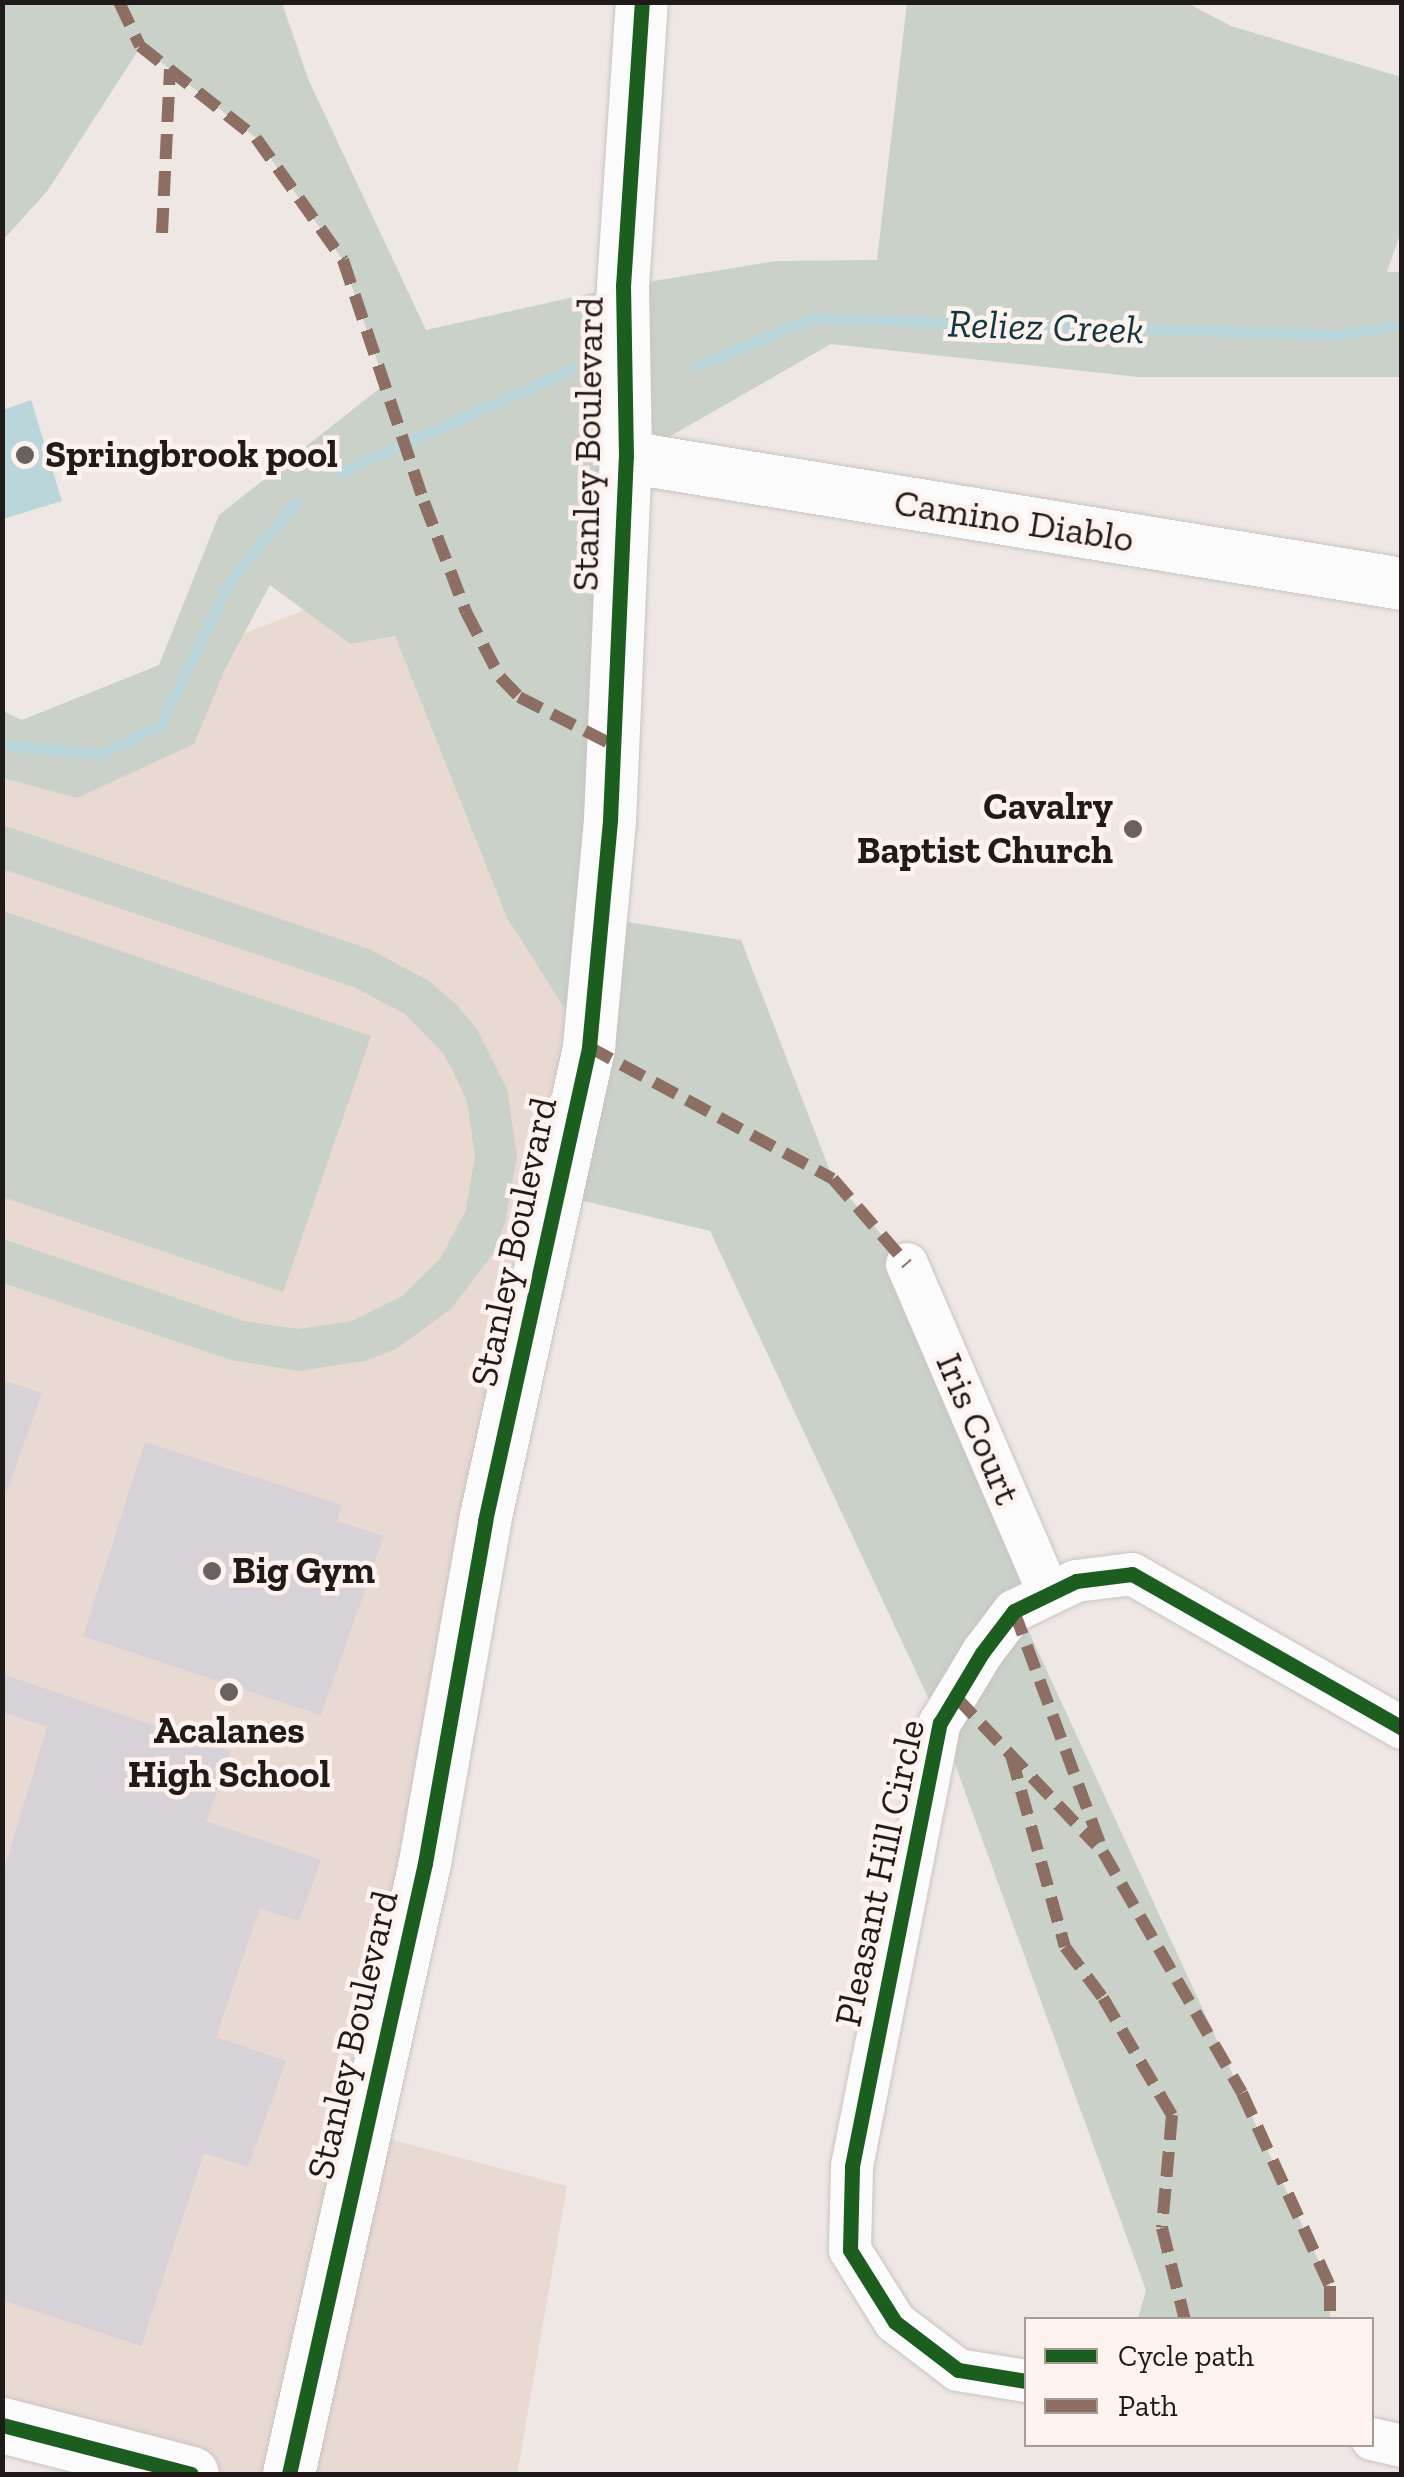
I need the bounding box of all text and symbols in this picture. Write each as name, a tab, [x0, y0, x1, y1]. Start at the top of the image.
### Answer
street label: Stanley Boulevard	[563, 296, 613, 592]
water label: Reliez Creek	[947, 299, 1145, 353]
place label: Springbrook pool	[45, 432, 338, 478]
marker: Springbrook pool	[14, 444, 36, 466]
street label: Camino Diablo	[891, 480, 1137, 562]
place label: Cavalry Baptist Church	[857, 784, 1113, 874]
marker: Cavalry Baptist Church	[1122, 818, 1144, 840]
street label: Stanley Boulevard	[461, 1093, 567, 1391]
street label: Iris Court	[926, 1347, 1030, 1511]
place label: Big Gym	[232, 1548, 375, 1594]
marker: Big Gym	[201, 1560, 223, 1582]
marker: Acalanes High School	[218, 1681, 240, 1703]
place label: Acalanes High School	[128, 1708, 330, 1798]
street label: Pleasant Hill Circle	[825, 1715, 935, 2031]
street label: Stanley Boulevard	[298, 1886, 408, 2184]
legend	[1024, 2317, 1374, 2447]
text: Cycle path	[1118, 2338, 1254, 2374]
text: Path	[1118, 2388, 1177, 2424]

